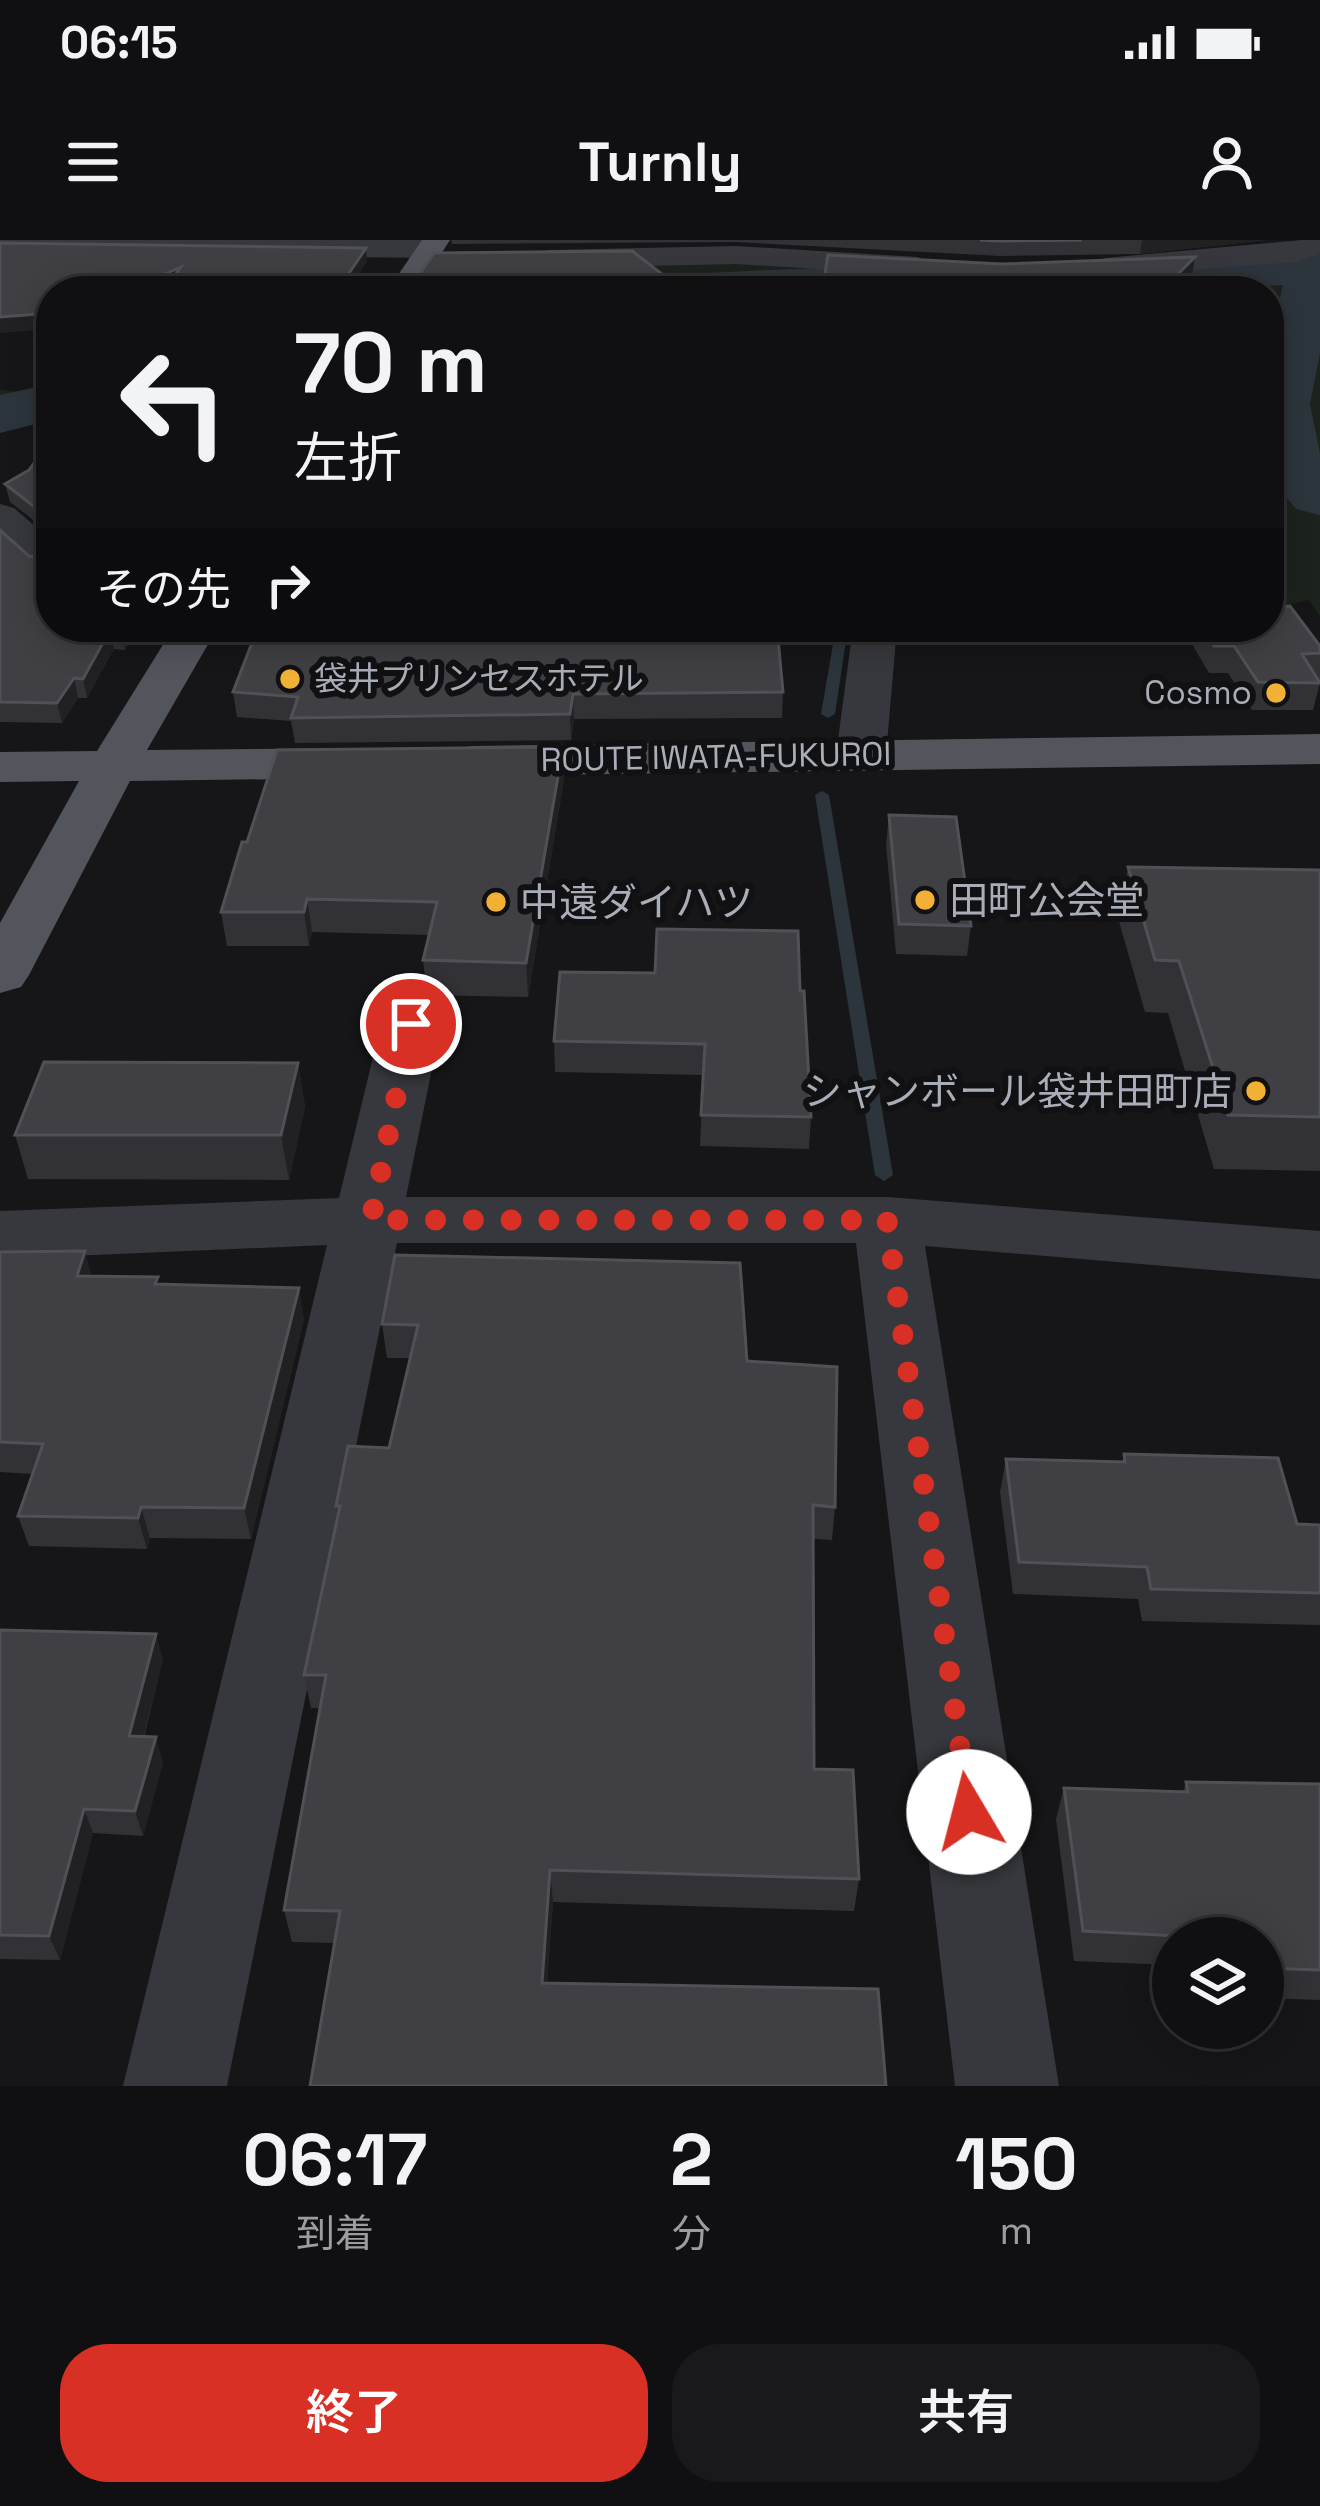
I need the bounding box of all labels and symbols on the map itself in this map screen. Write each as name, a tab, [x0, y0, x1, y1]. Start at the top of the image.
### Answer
place label: 袋井プリンセスホテル	[314, 658, 644, 700]
marker: 袋井プリンセスホテル	[277, 666, 303, 692]
place label: Cosmo	[1144, 672, 1252, 714]
marker: Cosmo	[1263, 680, 1289, 706]
street label: ROUTE IWATA-FUKUROI	[540, 733, 892, 781]
place label: 田町公会堂	[949, 876, 1144, 925]
place label: 中遠ダイハツ	[520, 878, 753, 927]
marker: 田町公会堂	[912, 887, 938, 913]
marker: 中遠ダイハツ	[483, 889, 509, 915]
pin	[360, 973, 462, 1075]
place label: シャンボール袋井田町店	[803, 1067, 1232, 1116]
marker: シャンボール袋井田町店	[1243, 1078, 1269, 1104]
position arrow	[906, 1749, 1032, 1875]

